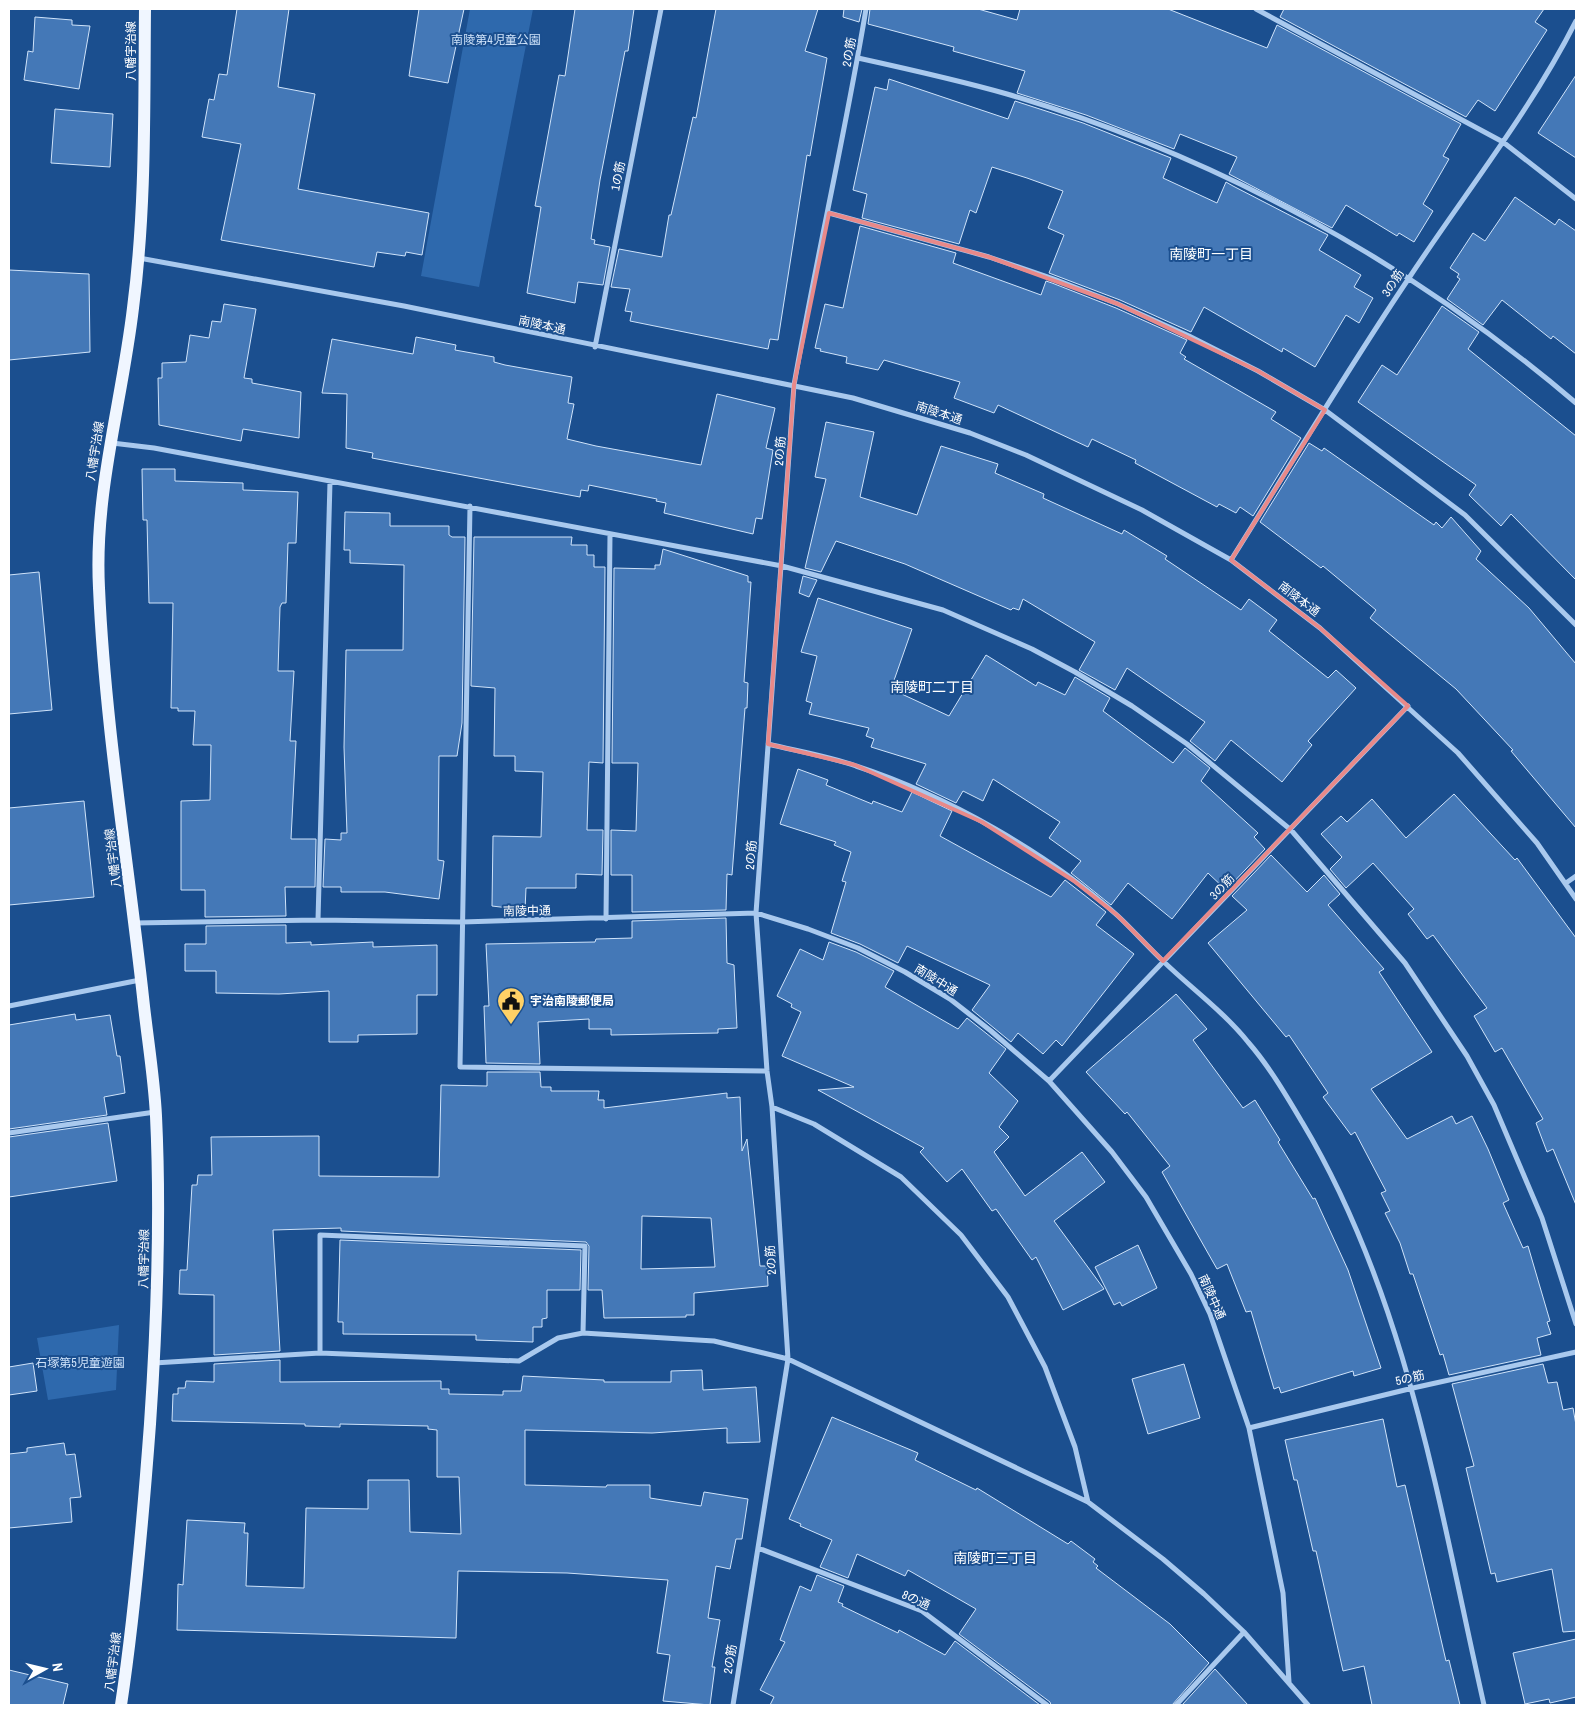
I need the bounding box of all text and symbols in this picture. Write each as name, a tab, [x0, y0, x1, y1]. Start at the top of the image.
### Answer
street label: 八幡宇治線	[123, 21, 139, 81]
park label: 南陵第4児童公園	[451, 32, 541, 48]
street label: 2の筋	[839, 36, 859, 68]
street label: 1の筋	[607, 160, 629, 192]
district label: 南陵町一丁目	[1169, 245, 1253, 263]
street label: 3の筋	[1378, 266, 1408, 300]
street label: 南陵本通	[517, 312, 567, 338]
street label: 南陵本通	[914, 398, 964, 428]
street label: 八幡宇治線	[82, 420, 108, 482]
street label: 2の筋	[771, 436, 789, 466]
street label: 南陵本通	[1275, 578, 1323, 620]
district label: 南陵町二丁目	[890, 678, 974, 696]
street label: 八幡宇治線	[101, 827, 125, 889]
street label: 2の筋	[742, 840, 760, 870]
street label: 3の筋	[1206, 871, 1238, 903]
street label: 南陵中通	[503, 903, 551, 919]
street label: 南陵中通	[911, 960, 961, 1000]
public building icon: 宇治南陵郵便局	[496, 986, 526, 1025]
place label: 宇治南陵郵便局	[530, 993, 614, 1009]
street label: 八幡宇治線	[135, 1229, 153, 1289]
street label: 2の筋	[762, 1245, 780, 1275]
street label: 南陵中通	[1195, 1272, 1229, 1322]
park label: 石塚第5児童遊園	[35, 1355, 125, 1371]
street label: 5の筋	[1394, 1367, 1426, 1389]
district label: 南陵町三丁目	[953, 1549, 1037, 1567]
street label: 8の通	[899, 1587, 933, 1613]
street label: 八幡宇治線	[101, 1631, 125, 1693]
street label: 2の筋	[720, 1643, 740, 1675]
north arrow	[20, 1644, 70, 1694]
text: N	[48, 1662, 67, 1673]

